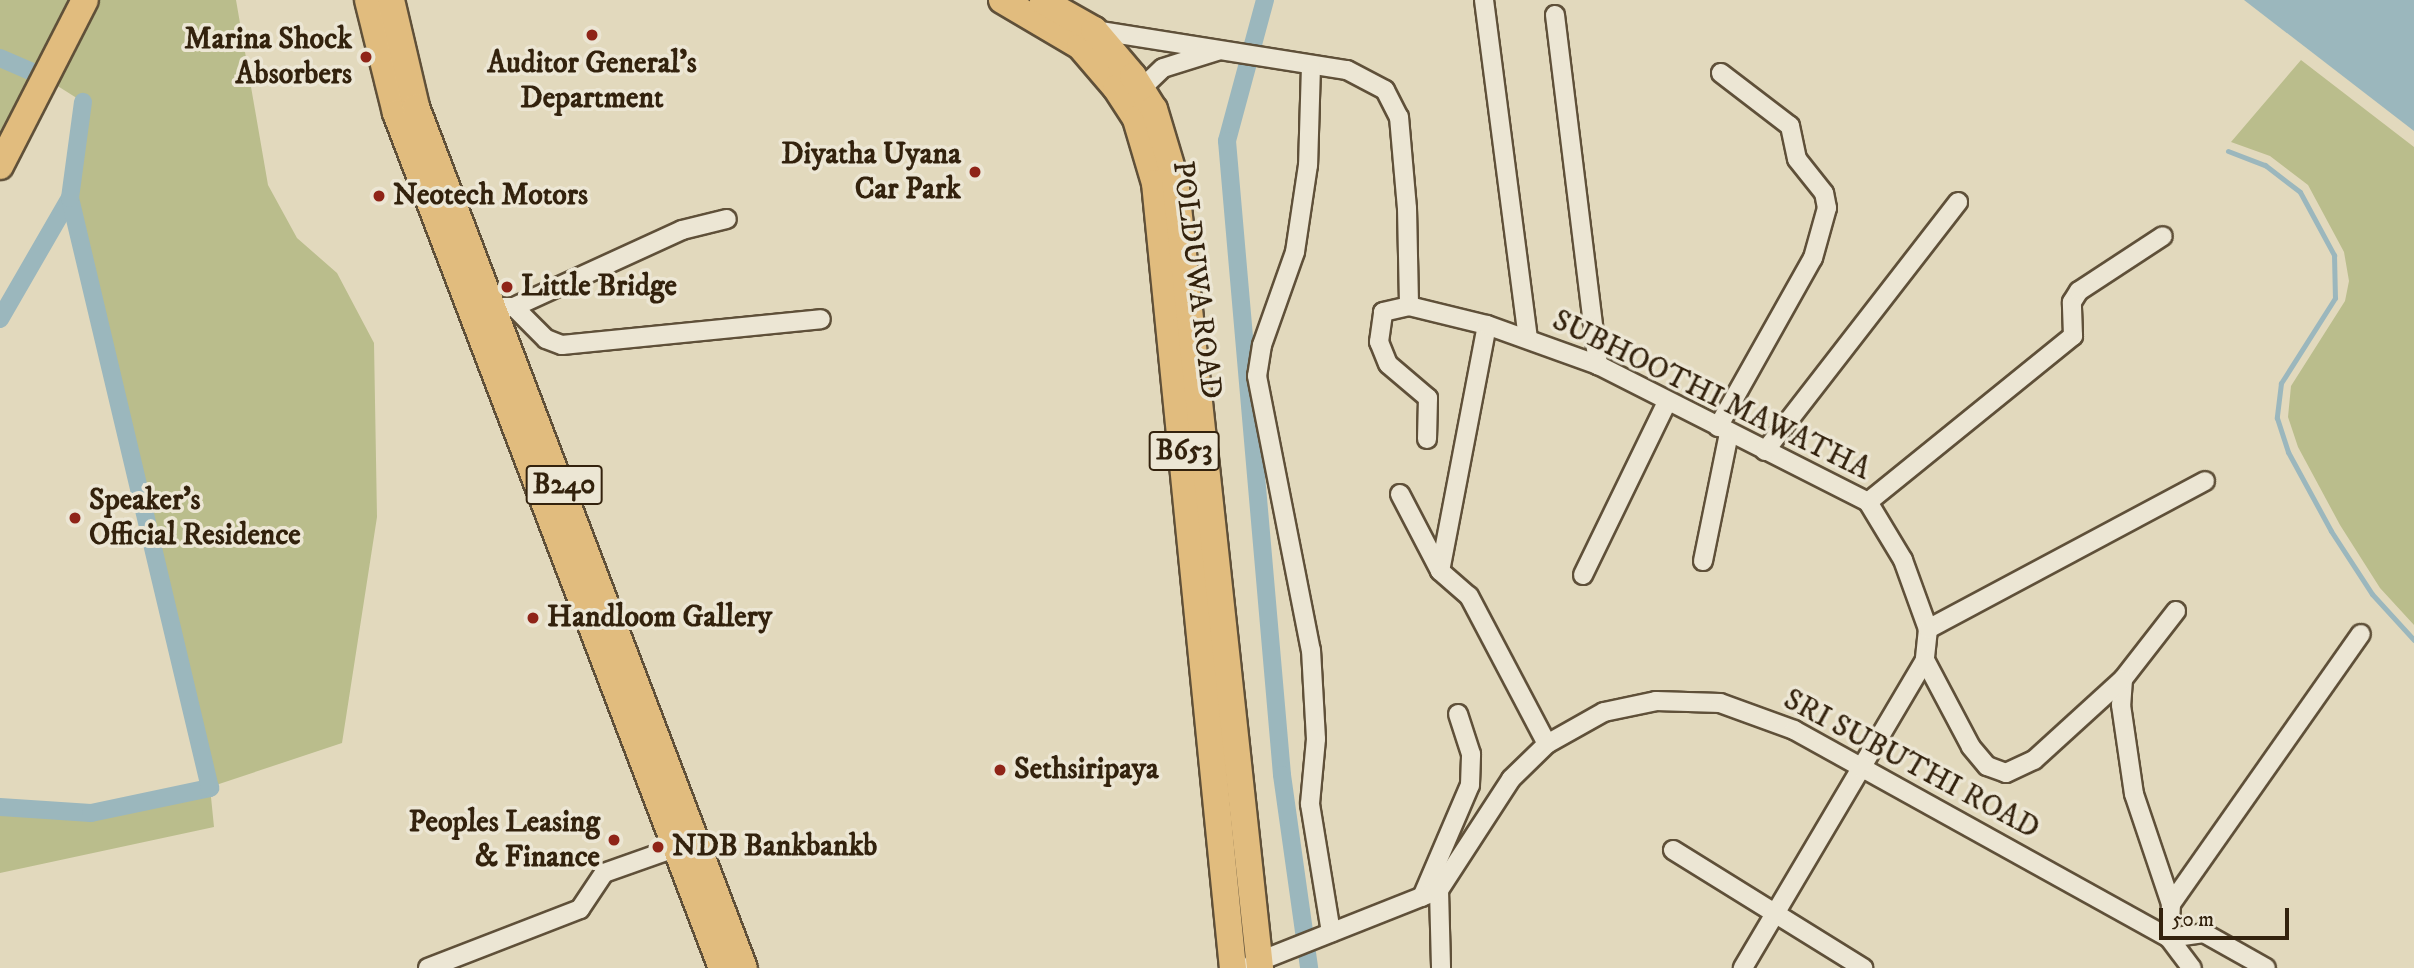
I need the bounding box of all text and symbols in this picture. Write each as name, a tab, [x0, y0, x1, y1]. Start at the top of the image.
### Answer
place label: Marina Shock Absorbers	[184, 22, 352, 92]
marker: Auditor General's Department	[584, 27, 600, 43]
place label: Auditor General's Department	[487, 46, 697, 116]
marker: Marina Shock Absorbers	[358, 49, 374, 65]
place label: Diyatha Uyana Car Park	[781, 137, 961, 208]
street label: POLDUWA ROAD	[1164, 159, 1228, 401]
marker: Diyatha Uyana Car Park	[967, 164, 983, 180]
place label: Neotech Motors	[393, 178, 588, 214]
marker: Neotech Motors	[371, 188, 387, 204]
place label: Little Bridge	[521, 269, 677, 305]
marker: Little Bridge	[499, 279, 515, 295]
street label: SUBHOOTHI MAWATHA	[1546, 303, 1876, 489]
road number: B653	[1147, 426, 1221, 476]
road number: B240	[526, 461, 602, 510]
place label: Speaker's Official Residence	[89, 483, 301, 554]
marker: Speaker's Official Residence	[67, 510, 83, 526]
place label: Handloom Gallery	[547, 600, 772, 636]
marker: Handloom Gallery	[525, 610, 541, 626]
street label: SRI SUBUTHI ROAD	[1777, 682, 2045, 848]
place label: Sethsiripaya	[1014, 752, 1159, 788]
marker: Sethsiripaya	[992, 762, 1008, 778]
place label: Peoples Leasing & Finance	[408, 805, 600, 876]
place label: NDB Bankbankb	[672, 829, 877, 865]
marker: Peoples Leasing & Finance	[606, 832, 622, 848]
marker: NDB Bankbankb	[650, 839, 666, 855]
scale bar	[2162, 894, 2292, 938]
text: 50 m	[2172, 907, 2214, 933]

